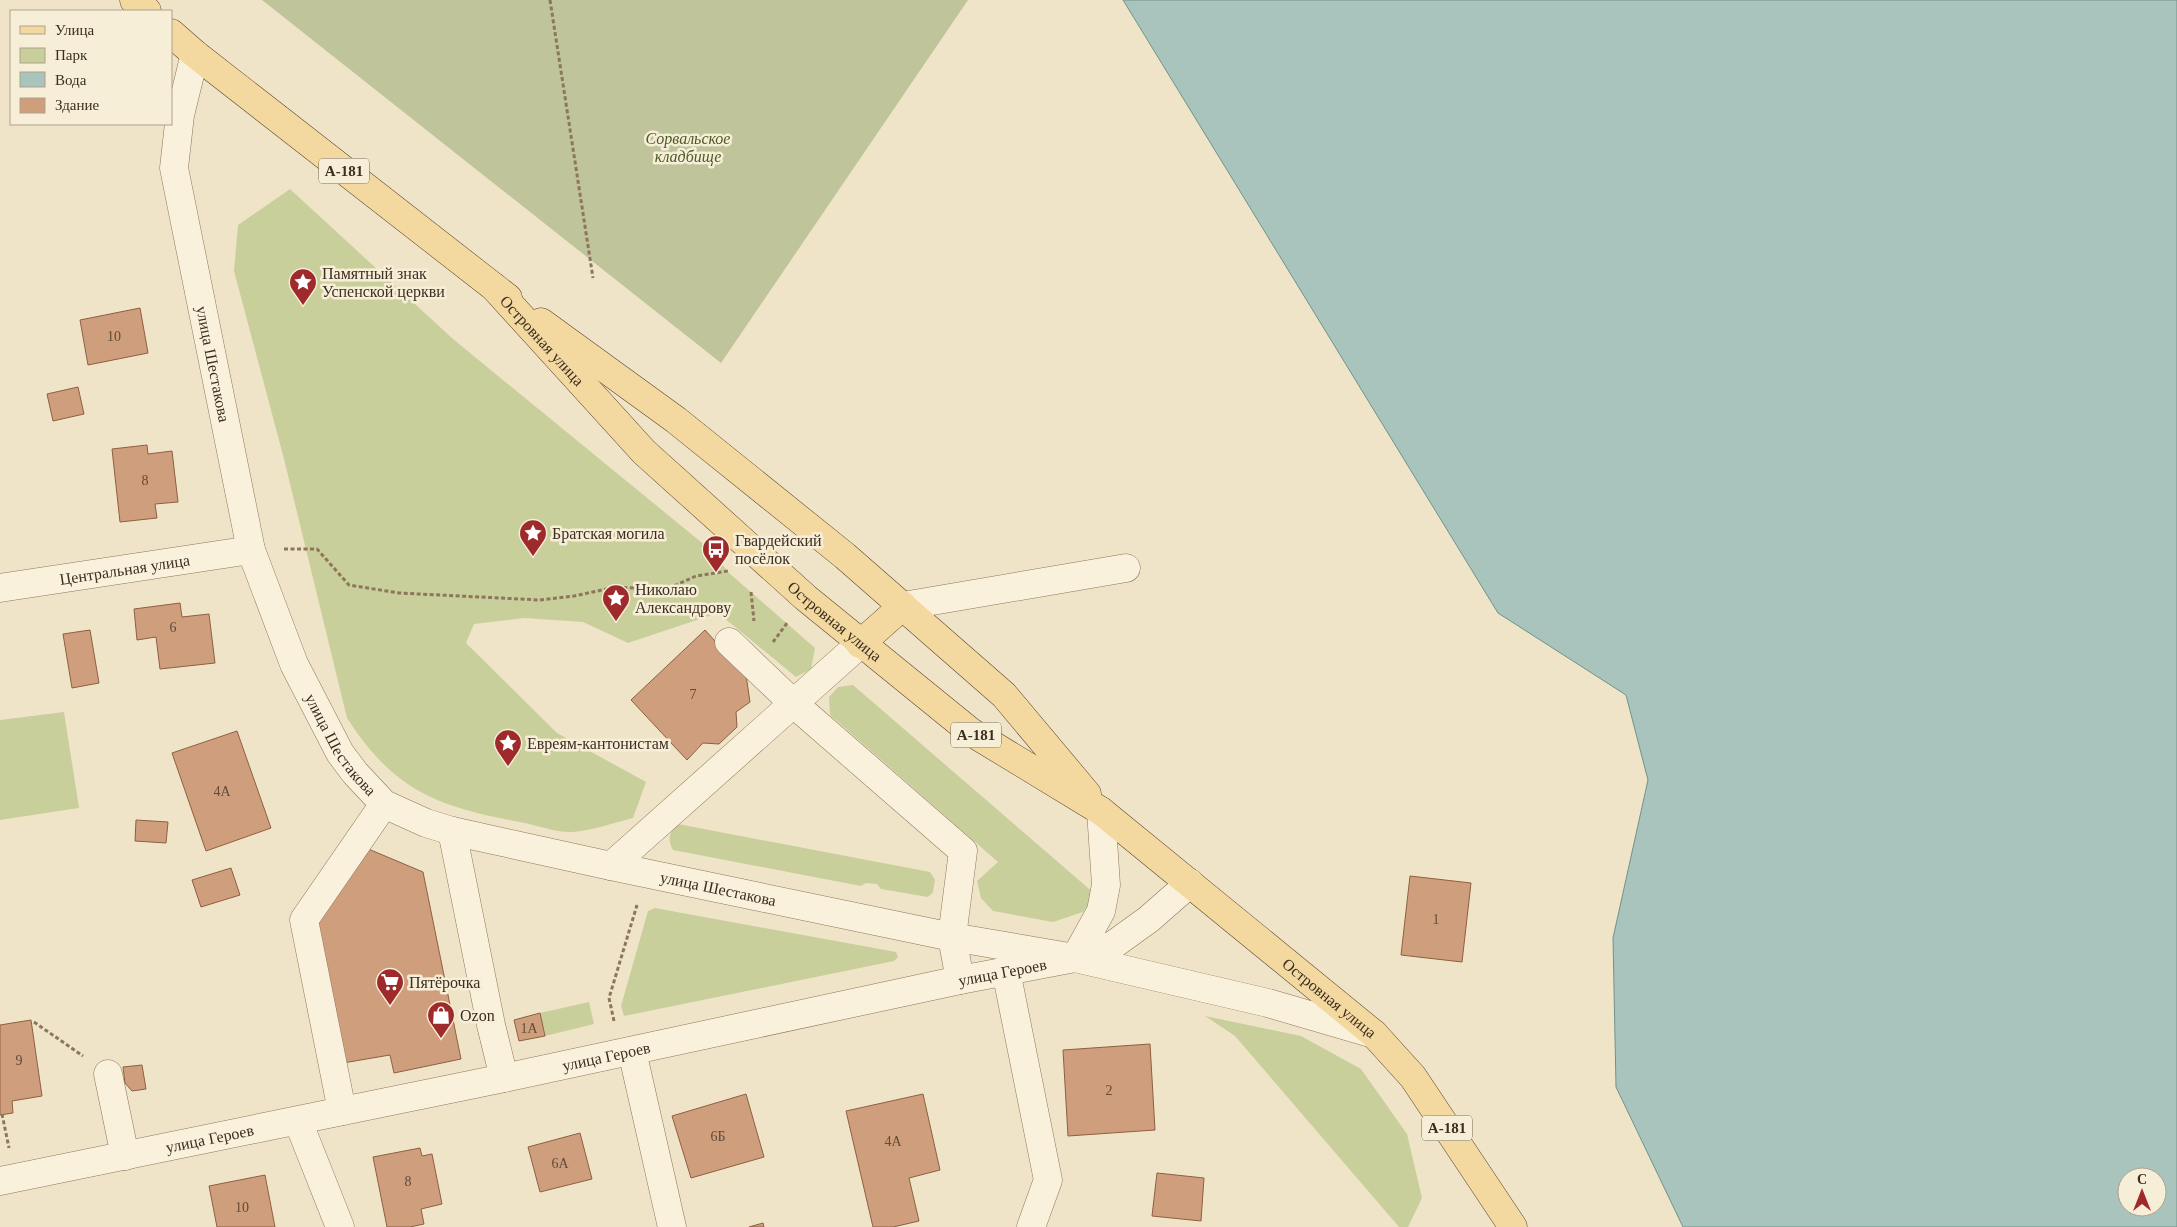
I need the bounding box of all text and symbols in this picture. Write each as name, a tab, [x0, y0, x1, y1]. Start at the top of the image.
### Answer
legend	[10, 10, 172, 125]
text: Улица	[55, 22, 94, 38]
text: Парк	[55, 47, 88, 63]
text: Вода	[55, 72, 87, 88]
text: Здание	[55, 97, 99, 113]
park label: Сорвальское кладбище	[646, 130, 730, 166]
road number: А-181	[319, 158, 369, 184]
place label: Памятный знак Успенской церкви	[322, 265, 445, 301]
place icon: Памятный знак Успенской церкви	[288, 267, 318, 306]
street label: Островная улица	[497, 292, 587, 389]
street label: улица Шестакова	[192, 304, 233, 424]
house number: 10	[107, 329, 121, 344]
house number: 8	[142, 473, 149, 488]
place icon: Братская могила	[518, 518, 548, 557]
place label: Братская могила	[552, 525, 665, 543]
place label: Гвардейский посёлок	[735, 532, 822, 567]
bus stop icon: Гвардейский посёлок	[701, 534, 731, 573]
street label: Центральная улица	[58, 551, 191, 589]
street label: Островная улица	[784, 578, 885, 665]
place label: Николаю Александрову	[635, 581, 731, 617]
place icon: Николаю Александрову	[601, 583, 631, 622]
house number: 6	[170, 620, 177, 635]
house number: 7	[690, 687, 697, 702]
street label: улица Шестакова	[301, 691, 379, 799]
road number: А-181	[951, 722, 1001, 748]
place icon: Евреям-кантонистам	[493, 728, 523, 767]
place label: Евреям-кантонистам	[527, 735, 669, 753]
house number: 4А	[213, 784, 231, 799]
street label: улица Шестакова	[658, 868, 778, 909]
house number: 1	[1433, 912, 1440, 927]
street label: Островная улица	[1279, 955, 1380, 1041]
street label: улица Героев	[957, 956, 1048, 990]
supermarket icon: Пятёрочка	[375, 967, 405, 1006]
place label: Пятёрочка	[409, 974, 480, 992]
shop icon: Ozon	[426, 1000, 456, 1039]
place label: Ozon	[460, 1007, 495, 1024]
house number: 1А	[520, 1021, 538, 1036]
street label: улица Героев	[561, 1039, 652, 1075]
house number: 9	[16, 1053, 23, 1068]
house number: 2	[1106, 1083, 1113, 1098]
road number: А-181	[1422, 1116, 1472, 1140]
street label: улица Героев	[164, 1121, 256, 1157]
house number: 6Б	[710, 1129, 726, 1144]
house number: 4А	[884, 1134, 902, 1149]
house number: 6А	[551, 1156, 569, 1171]
north arrow	[2117, 1167, 2167, 1217]
text: С	[2137, 1172, 2147, 1187]
house number: 8	[405, 1174, 412, 1189]
house number: 10	[235, 1200, 249, 1215]

